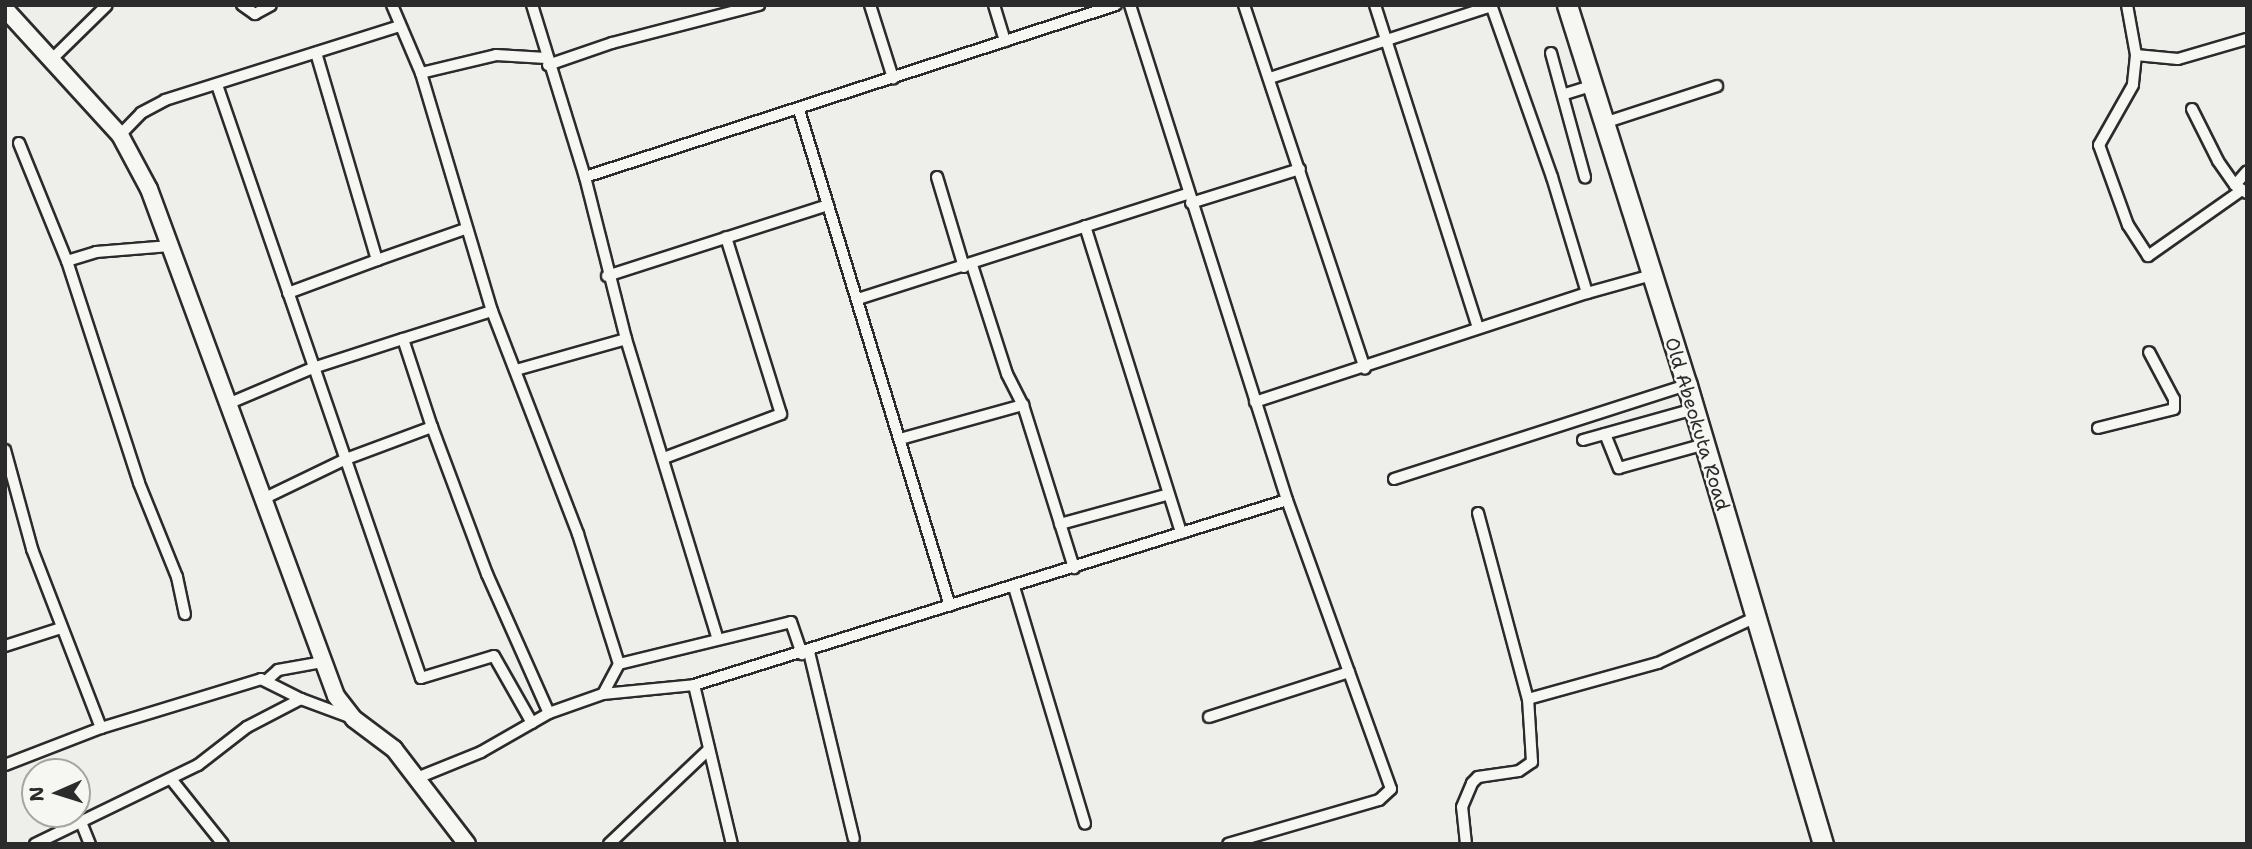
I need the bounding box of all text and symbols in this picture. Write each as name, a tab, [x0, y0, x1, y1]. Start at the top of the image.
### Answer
street label: Old Abeokuta Road	[1660, 335, 1734, 513]
north arrow	[21, 758, 91, 828]
text: N	[24, 786, 49, 802]

